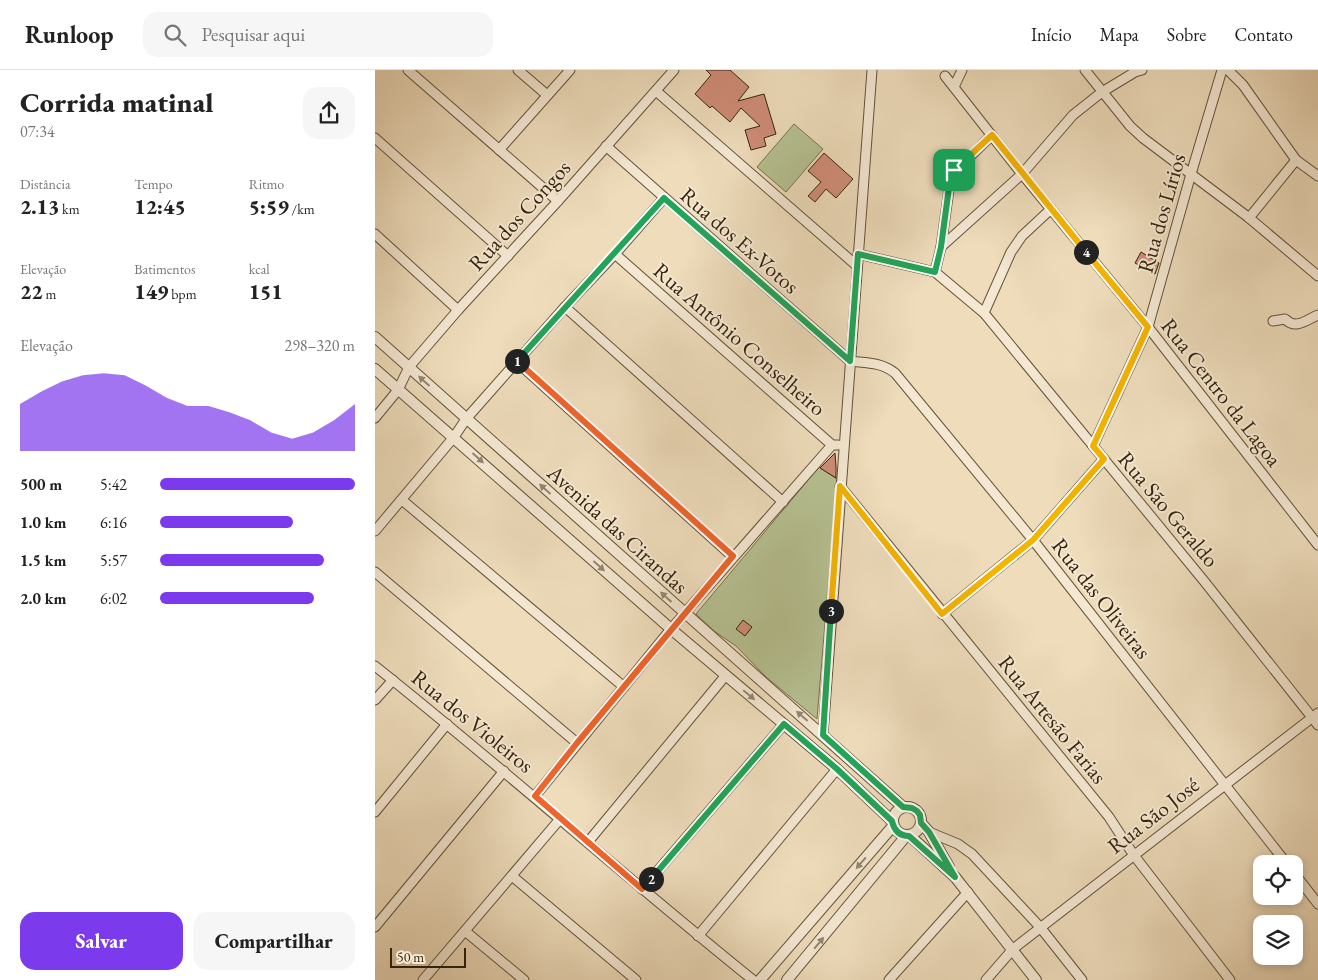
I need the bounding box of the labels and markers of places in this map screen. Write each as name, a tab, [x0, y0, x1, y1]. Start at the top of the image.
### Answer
pin	[933, 149, 975, 191]
pin: 4	[1073, 240, 1099, 264]
pin: 1	[505, 348, 529, 374]
pin: 3	[819, 598, 843, 624]
pin: 2	[639, 866, 663, 892]

